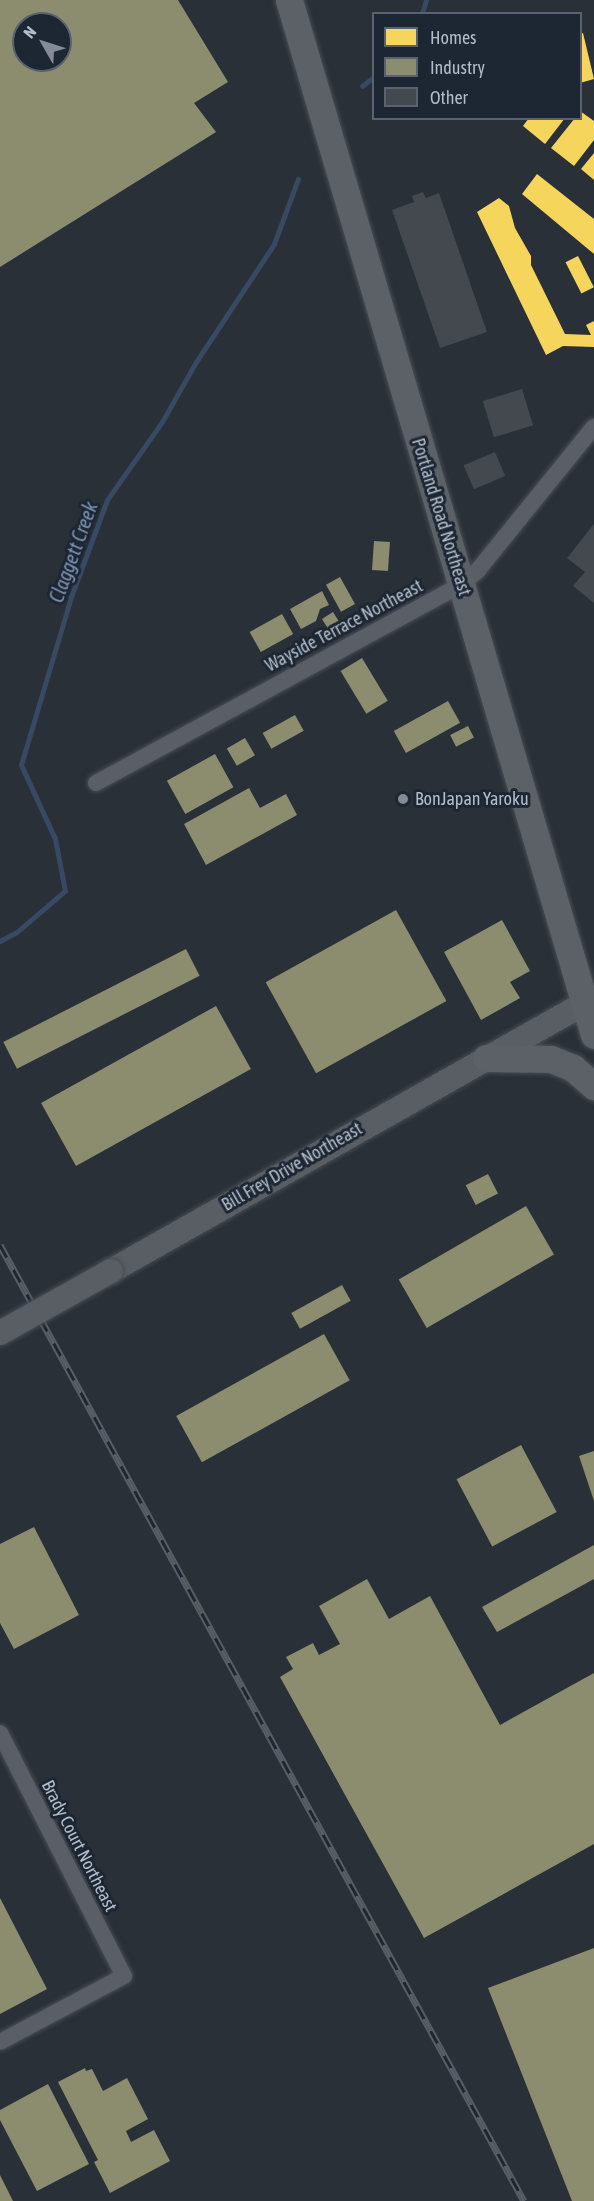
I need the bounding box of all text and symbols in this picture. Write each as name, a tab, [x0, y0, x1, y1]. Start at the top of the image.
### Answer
north arrow	[12, 12, 72, 72]
legend	[372, 12, 582, 120]
text: N	[20, 23, 40, 41]
text: Homes	[430, 27, 476, 48]
text: Industry	[430, 57, 485, 78]
text: Other	[430, 87, 468, 108]
street label: Portland Road Northeast	[407, 436, 475, 598]
water label: Claggett Creek	[44, 498, 102, 606]
street label: Wayside Terrace Northeast	[262, 575, 426, 677]
place label: BonJapan Yaroku	[415, 788, 529, 810]
marker: BonJapan Yaroku	[396, 792, 410, 806]
street label: Bill Frey Drive Northeast	[218, 1118, 366, 1216]
street label: Brady Court Northeast	[37, 1777, 121, 1915]

